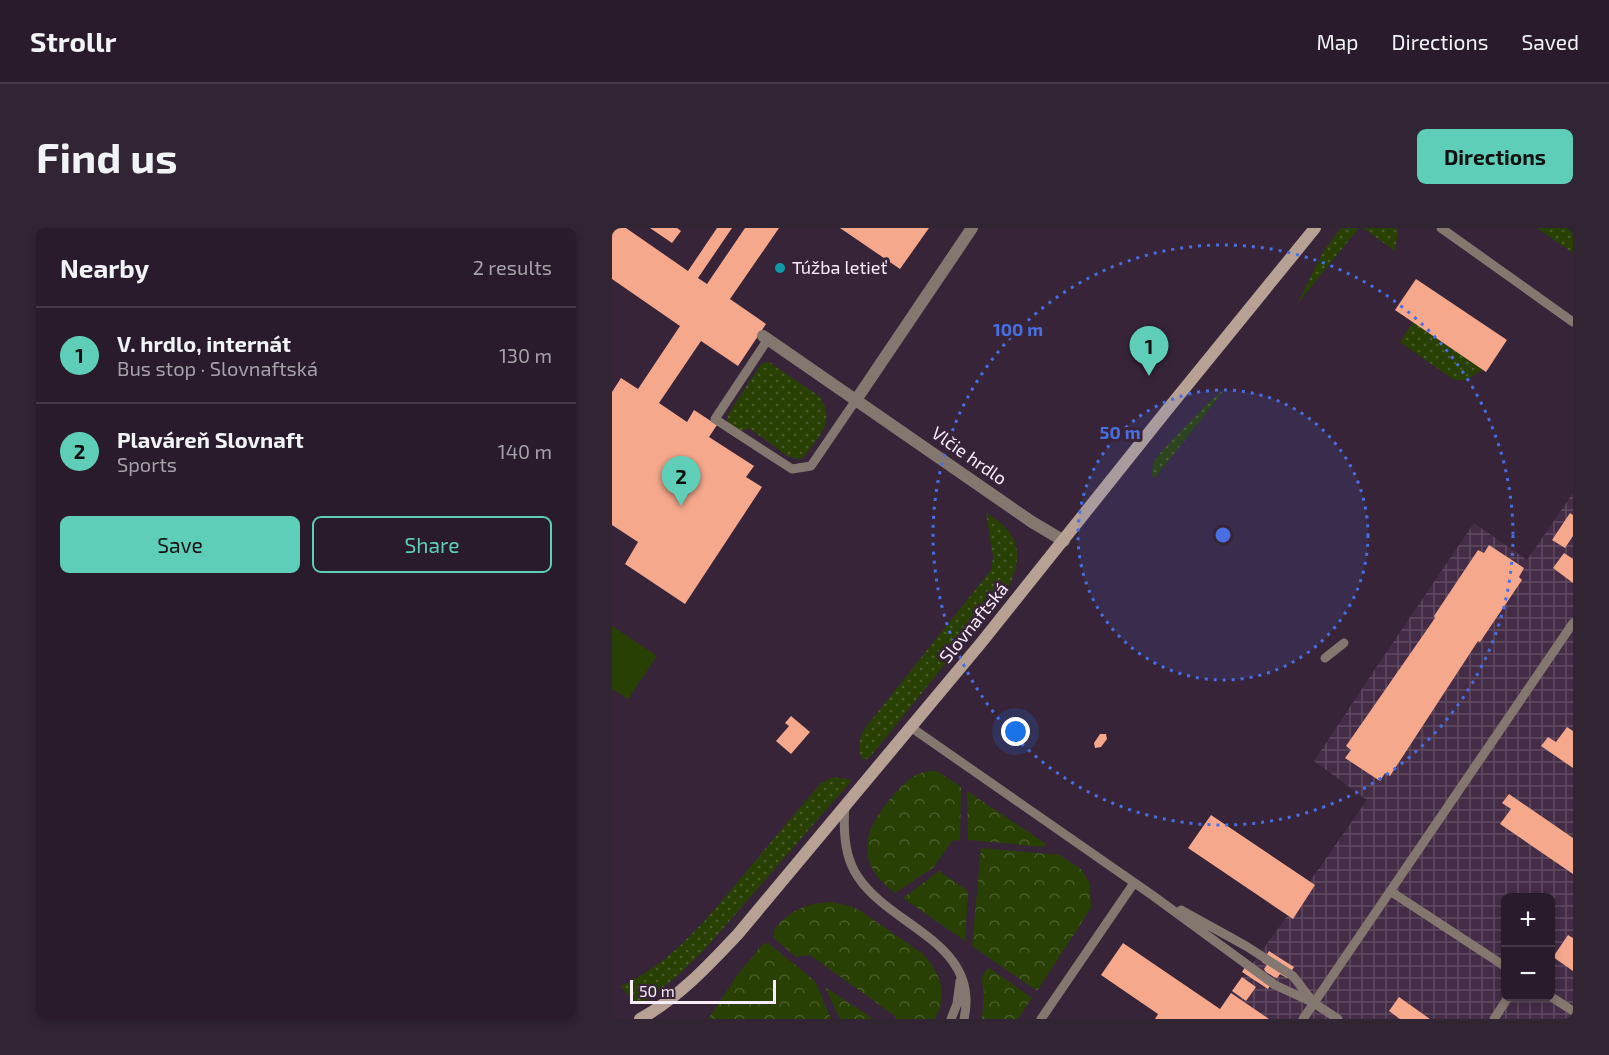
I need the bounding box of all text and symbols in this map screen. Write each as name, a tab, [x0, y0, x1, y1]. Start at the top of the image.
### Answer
text: Strollr	[30, 24, 116, 58]
text: Map	[1316, 29, 1359, 54]
text: Directions	[1392, 29, 1488, 54]
text: Saved	[1521, 29, 1579, 54]
button: Directions	[1417, 129, 1573, 184]
text: Find us	[36, 131, 178, 181]
text: Nearby	[60, 252, 149, 283]
text: 2 results	[473, 255, 552, 279]
place label: Túžba letieť	[792, 256, 887, 278]
marker: Túžba letieť	[773, 261, 787, 275]
text: 100 m	[993, 318, 1043, 340]
pin: 1	[1130, 326, 1168, 376]
text: V. hrdlo, internát	[117, 330, 291, 356]
text: 1	[75, 343, 84, 367]
text: 130 m	[499, 343, 552, 367]
text: Bus stop · Slovnaftská	[117, 356, 318, 380]
street label: Vlčie hrdlo	[928, 421, 1011, 489]
text: 50 m	[1099, 421, 1141, 443]
text: Plaváreň Slovnaft	[117, 426, 304, 452]
text: 2	[74, 439, 85, 463]
text: 140 m	[498, 439, 552, 463]
text: Sports	[117, 452, 177, 476]
pin: 2	[662, 456, 700, 506]
button: Save	[60, 516, 300, 573]
button: Share	[312, 516, 552, 573]
centre of rings	[1213, 525, 1233, 545]
street label: Slovnaftská	[934, 578, 1012, 667]
your location	[1001, 717, 1030, 746]
map controls	[1501, 893, 1555, 1001]
button: +	[1501, 893, 1555, 947]
button: −	[1501, 947, 1555, 1001]
scale bar	[630, 977, 776, 1004]
text: 50 m	[639, 981, 675, 1000]

